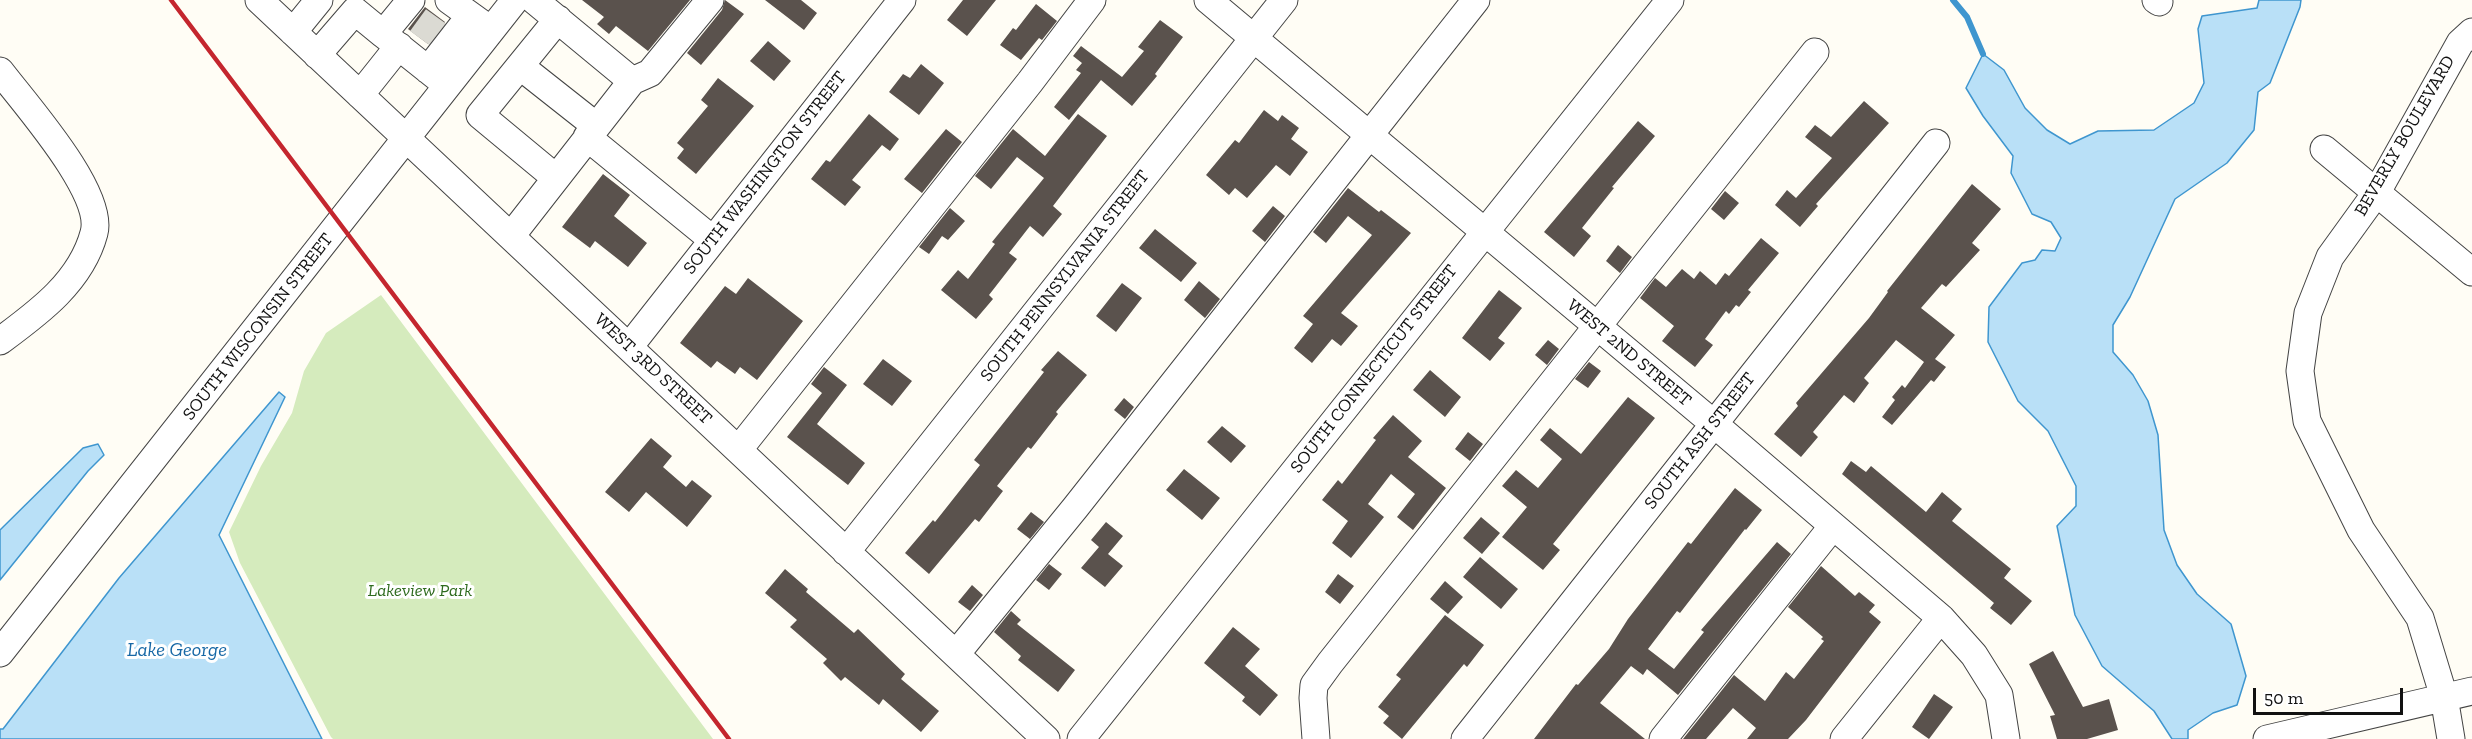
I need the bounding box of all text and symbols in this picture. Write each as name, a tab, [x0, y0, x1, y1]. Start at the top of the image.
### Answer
street label: BEVERLY BOULEVARD	[2350, 52, 2460, 220]
street label: SOUTH WASHINGTON STREET	[679, 67, 851, 279]
street label: SOUTH PENNSYLVANIA STREET	[976, 166, 1154, 386]
street label: SOUTH WISCONSIN STREET	[178, 229, 338, 425]
street label: SOUTH CONNECTICUT STREET	[1286, 261, 1462, 477]
street label: WEST 2ND STREET	[1562, 295, 1696, 411]
street label: WEST 3RD STREET	[590, 309, 716, 429]
street label: SOUTH ASH STREET	[1640, 368, 1760, 514]
park label: Lakeview Park	[368, 580, 472, 602]
water label: Lake George	[127, 638, 227, 662]
scale bar	[2256, 676, 2406, 714]
text: 50 m	[2264, 687, 2303, 709]

